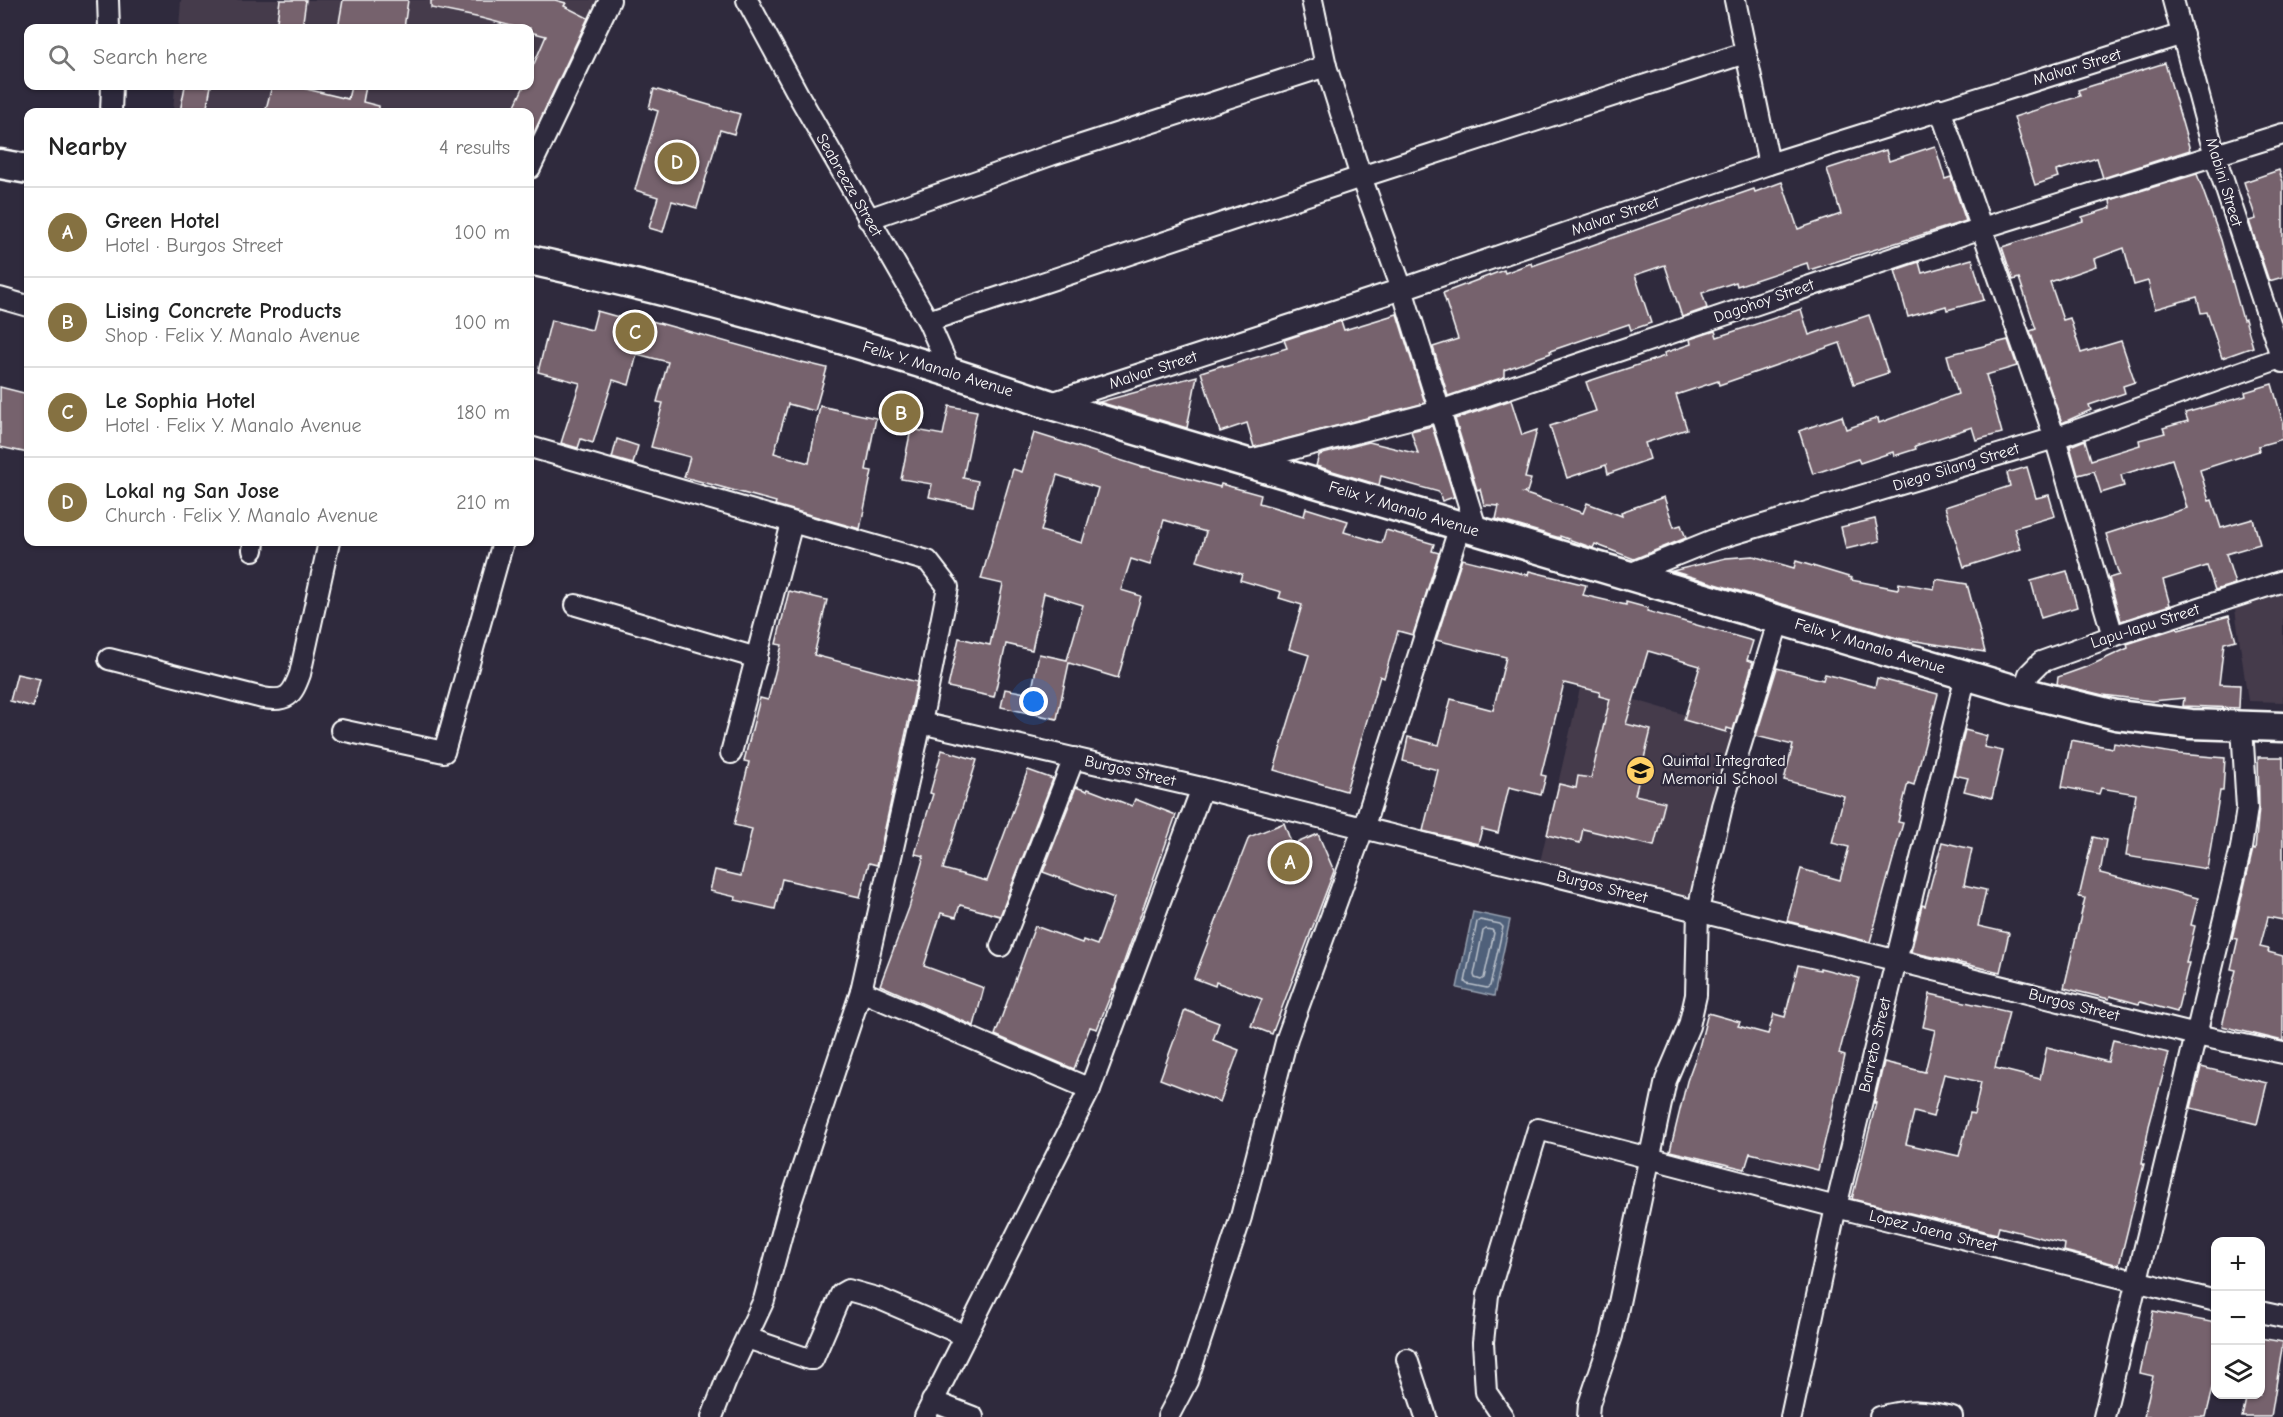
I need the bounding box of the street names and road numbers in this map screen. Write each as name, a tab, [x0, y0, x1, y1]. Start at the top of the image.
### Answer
street label: Malvar Street	[2031, 45, 2124, 89]
street label: Seabreeze Street	[812, 130, 886, 240]
street label: Mabini Street	[2202, 135, 2246, 229]
street label: Malvar Street	[1569, 192, 1662, 239]
street label: Dagohoy Street	[1712, 275, 1817, 327]
street label: Felix Y. Manalo Avenue	[861, 338, 1015, 400]
street label: Malvar Street	[1107, 347, 1200, 393]
street label: Diego Silang Street	[1891, 439, 2022, 495]
street label: Felix Y. Manalo Avenue	[1327, 478, 1481, 540]
street label: Lapu-lapu Street	[2089, 600, 2202, 652]
street label: Felix Y. Manalo Avenue	[1793, 615, 1947, 677]
street label: Burgos Street	[1083, 752, 1178, 790]
street label: Burgos Street	[1555, 867, 1650, 907]
street label: Burgos Street	[2027, 985, 2122, 1025]
street label: Barreto Street	[1855, 996, 1895, 1094]
street label: Lopez Jaena Street	[1867, 1206, 1999, 1256]

